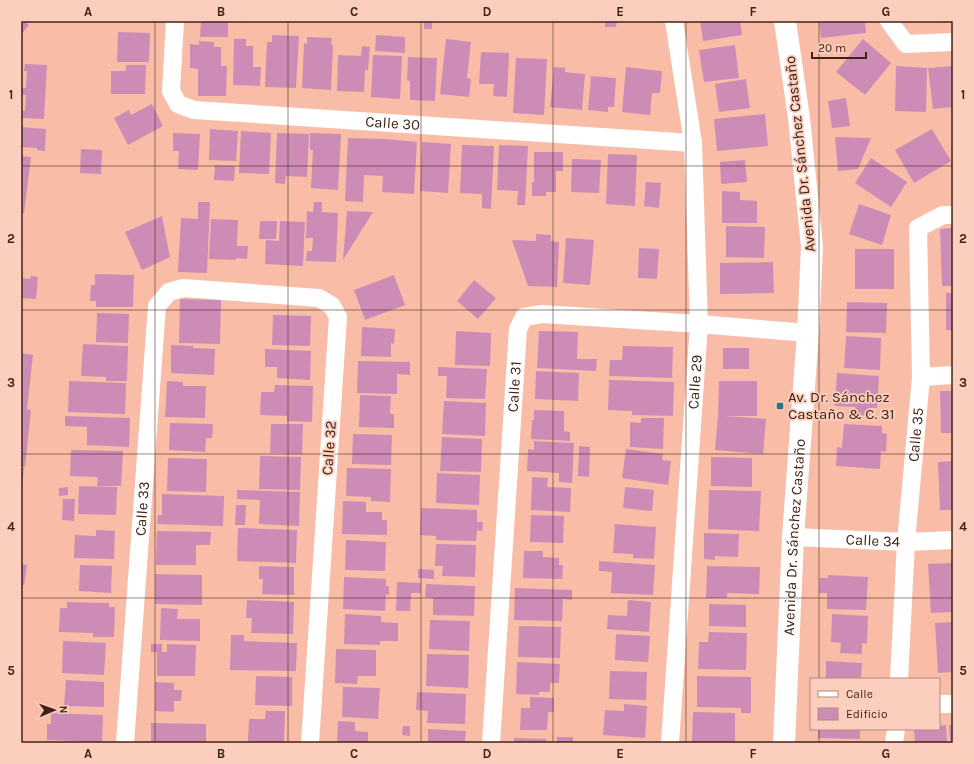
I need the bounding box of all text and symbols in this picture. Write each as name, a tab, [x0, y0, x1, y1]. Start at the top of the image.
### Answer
text: A	[84, 4, 92, 19]
text: B	[217, 4, 225, 19]
text: C	[350, 4, 358, 19]
text: D	[483, 4, 492, 19]
text: E	[616, 4, 624, 19]
text: F	[749, 4, 757, 19]
text: G	[882, 4, 890, 19]
scale bar	[812, 34, 866, 60]
text: 20 m	[818, 41, 846, 55]
street label: Avenida Dr. Sánchez Castaño	[781, 55, 819, 253]
text: 1	[9, 87, 13, 102]
text: 1	[961, 87, 965, 102]
street label: Calle 30	[365, 112, 421, 134]
text: 2	[7, 231, 15, 246]
text: 2	[959, 231, 967, 246]
street label: Calle 29	[684, 354, 706, 410]
street label: Calle 31	[504, 361, 525, 413]
text: 3	[7, 375, 15, 390]
text: 3	[959, 375, 967, 390]
place label: Av. Dr. Sánchez Castaño & C. 31	[788, 388, 895, 423]
marker: Av. Dr. Sánchez Castaño & C. 31	[775, 401, 785, 411]
street label: Calle 35	[904, 407, 927, 463]
street label: Calle 32	[318, 420, 340, 476]
street label: Avenida Dr. Sánchez Castaño	[780, 438, 809, 636]
street label: Calle 33	[131, 481, 153, 537]
text: 4	[7, 519, 15, 534]
text: 4	[959, 519, 967, 534]
street label: Calle 34	[845, 530, 901, 551]
text: 5	[7, 663, 15, 678]
text: 5	[959, 663, 967, 678]
legend	[810, 678, 940, 730]
text: Calle	[846, 687, 873, 701]
north arrow	[34, 690, 74, 730]
text: N	[57, 705, 70, 714]
text: Edificio	[846, 707, 887, 721]
text: A	[84, 746, 92, 761]
text: B	[217, 746, 225, 761]
text: C	[350, 746, 358, 761]
text: D	[483, 746, 492, 761]
text: E	[616, 746, 624, 761]
text: F	[749, 746, 757, 761]
text: G	[882, 746, 890, 761]

